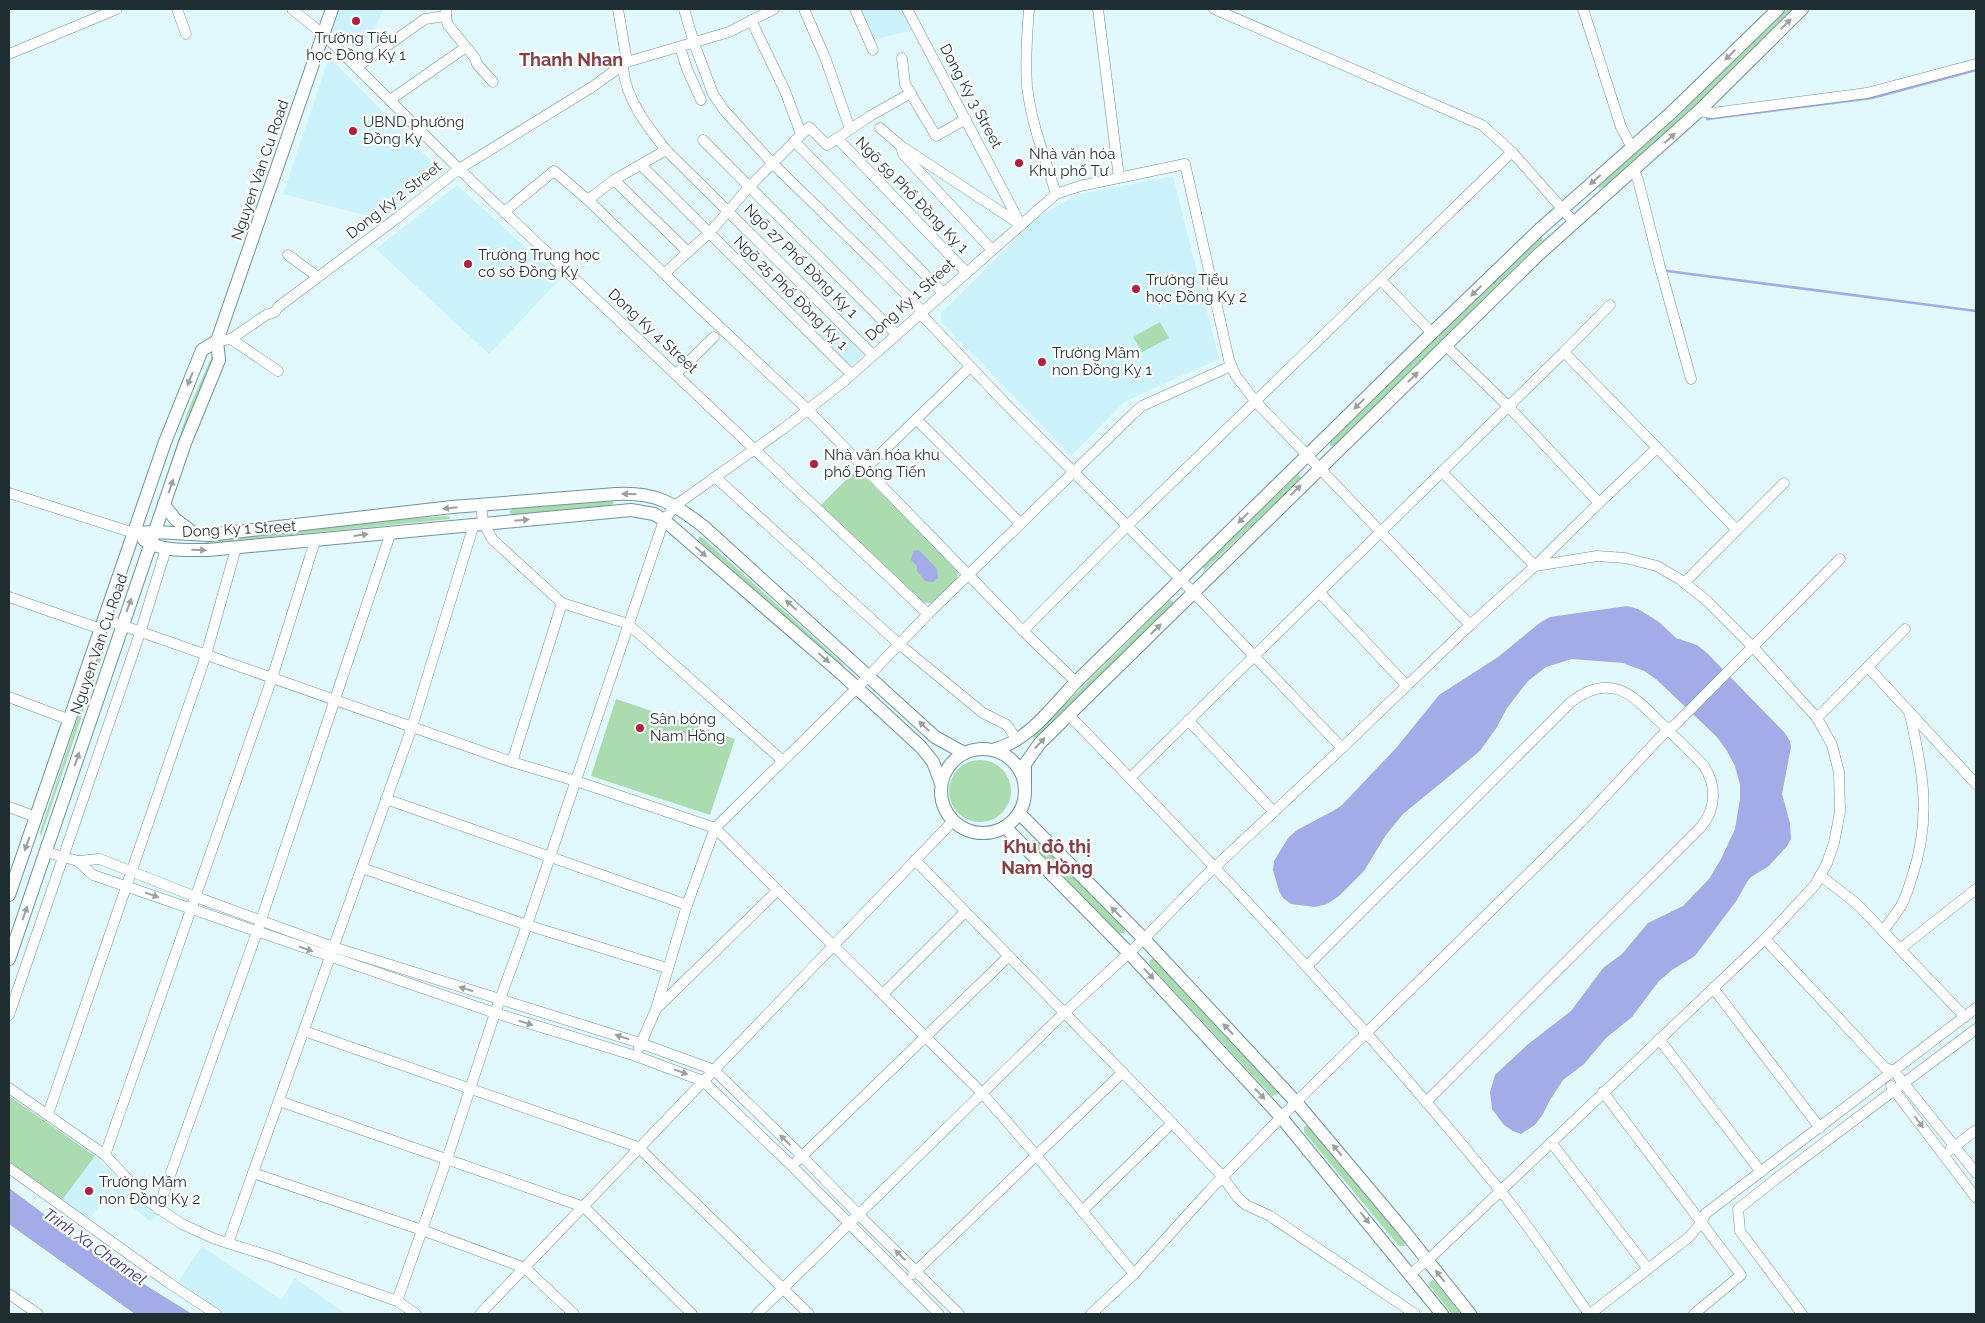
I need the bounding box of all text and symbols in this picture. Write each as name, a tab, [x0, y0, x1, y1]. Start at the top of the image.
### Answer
marker: Trường Tiểu học Đồng Kỵ 1	[350, 15, 362, 27]
one-way arrow	[1780, 19, 1792, 31]
place label: Trường Tiểu học Đồng Kỵ 1	[306, 29, 406, 64]
street label: Dong Ky 3 Street	[936, 41, 1006, 151]
district label: Thanh Nhan	[519, 49, 623, 70]
one-way arrow	[1725, 49, 1737, 61]
street label: Nguyen Van Cu Road	[227, 97, 293, 243]
place label: UBND phường Đồng Kỵ	[363, 113, 464, 148]
marker: UBND phường Đồng Kỵ	[347, 125, 359, 137]
one-way arrow	[1663, 132, 1675, 144]
street label: Ngõ 59 Phố Đồng Kỵ 1	[852, 133, 973, 257]
place label: Nhà văn hóa Khu phố Tư	[1029, 145, 1115, 180]
street label: Dong Ky 2 Street	[343, 157, 445, 243]
marker: Nhà văn hóa Khu phố Tư	[1013, 157, 1025, 169]
one-way arrow	[1589, 175, 1602, 186]
street label: Ngõ 27 Phố Đồng Kỵ 1	[740, 200, 862, 322]
street label: Ngõ 25 Phố Đồng Kỵ 1	[730, 232, 852, 354]
place label: Trường Trung học cơ sở Đồng Kỵ	[478, 246, 600, 281]
street label: Dong Ky 1 Street	[862, 255, 958, 345]
marker: Trường Trung học cơ sở Đồng Kỵ	[462, 258, 474, 270]
place label: Trường Tiểu học Đồng Kỵ 2	[1146, 271, 1247, 306]
marker: Trường Tiểu học Đồng Kỵ 2	[1130, 283, 1142, 295]
street label: Dong Ky 4 Street	[605, 285, 701, 377]
one-way arrow	[1470, 285, 1482, 297]
place label: Trường Mầm non Đồng Kỵ 1	[1052, 344, 1152, 379]
marker: Trường Mầm non Đồng Kỵ 1	[1036, 356, 1048, 368]
one-way arrow	[1406, 371, 1418, 383]
one-way arrow	[186, 372, 194, 386]
one-way arrow	[1353, 397, 1365, 409]
place label: Nhà văn hóa khu phố Đông Tiến	[824, 446, 940, 481]
marker: Nhà văn hóa khu phố Đông Tiến	[808, 458, 820, 470]
one-way arrow	[167, 478, 175, 493]
one-way arrow	[1290, 484, 1302, 496]
one-way arrow	[621, 489, 637, 497]
one-way arrow	[441, 504, 457, 512]
one-way arrow	[1238, 512, 1250, 524]
one-way arrow	[515, 515, 531, 523]
street label: Dong Ky 1 Street	[182, 517, 296, 541]
one-way arrow	[353, 531, 369, 539]
one-way arrow	[191, 546, 207, 554]
one-way arrow	[694, 546, 707, 557]
street label: Nguyen Van Cu Road	[66, 571, 132, 717]
one-way arrow	[126, 598, 133, 613]
one-way arrow	[785, 599, 797, 611]
one-way arrow	[1150, 623, 1162, 635]
one-way arrow	[817, 652, 829, 664]
place label: Sân bóng Nam Hồng	[650, 710, 725, 745]
one-way arrow	[918, 720, 930, 732]
marker: Sân bóng Nam Hồng	[634, 722, 646, 734]
one-way arrow	[1034, 737, 1046, 749]
one-way arrow	[74, 752, 81, 767]
district label: Khu đô thị Nam Hồng	[1001, 836, 1093, 878]
one-way arrow	[23, 837, 31, 852]
one-way arrow	[145, 892, 160, 900]
one-way arrow	[22, 906, 29, 921]
one-way arrow	[1111, 906, 1123, 918]
one-way arrow	[299, 945, 314, 953]
one-way arrow	[1143, 968, 1155, 980]
one-way arrow	[459, 985, 474, 993]
one-way arrow	[519, 1019, 534, 1027]
one-way arrow	[1222, 1024, 1234, 1036]
one-way arrow	[614, 1033, 629, 1041]
one-way arrow	[674, 1068, 689, 1076]
one-way arrow	[1254, 1087, 1266, 1099]
one-way arrow	[1913, 1115, 1924, 1128]
one-way arrow	[780, 1134, 792, 1146]
one-way arrow	[1331, 1144, 1342, 1157]
place label: Trường Mầm non Đồng Kỵ 2	[99, 1173, 200, 1208]
marker: Trường Mầm non Đồng Kỵ 2	[83, 1185, 95, 1197]
water label: Trinh Xa Channel	[40, 1204, 150, 1289]
one-way arrow	[1359, 1211, 1370, 1224]
one-way arrow	[894, 1249, 906, 1261]
one-way arrow	[1435, 1269, 1445, 1283]

